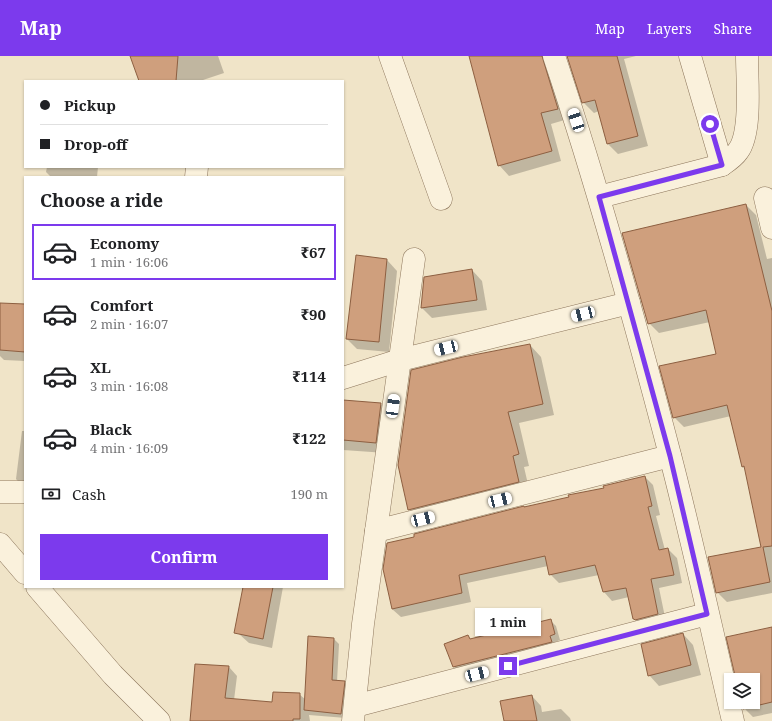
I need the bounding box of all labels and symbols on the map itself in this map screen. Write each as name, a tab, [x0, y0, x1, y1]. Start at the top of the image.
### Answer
car	[566, 107, 586, 133]
route start	[701, 115, 719, 133]
car	[570, 305, 596, 323]
car	[433, 339, 459, 357]
car	[385, 393, 401, 419]
car	[487, 491, 513, 509]
car	[410, 510, 436, 528]
callout: 1 min	[475, 608, 541, 636]
route end	[499, 657, 517, 675]
car	[464, 665, 490, 683]

